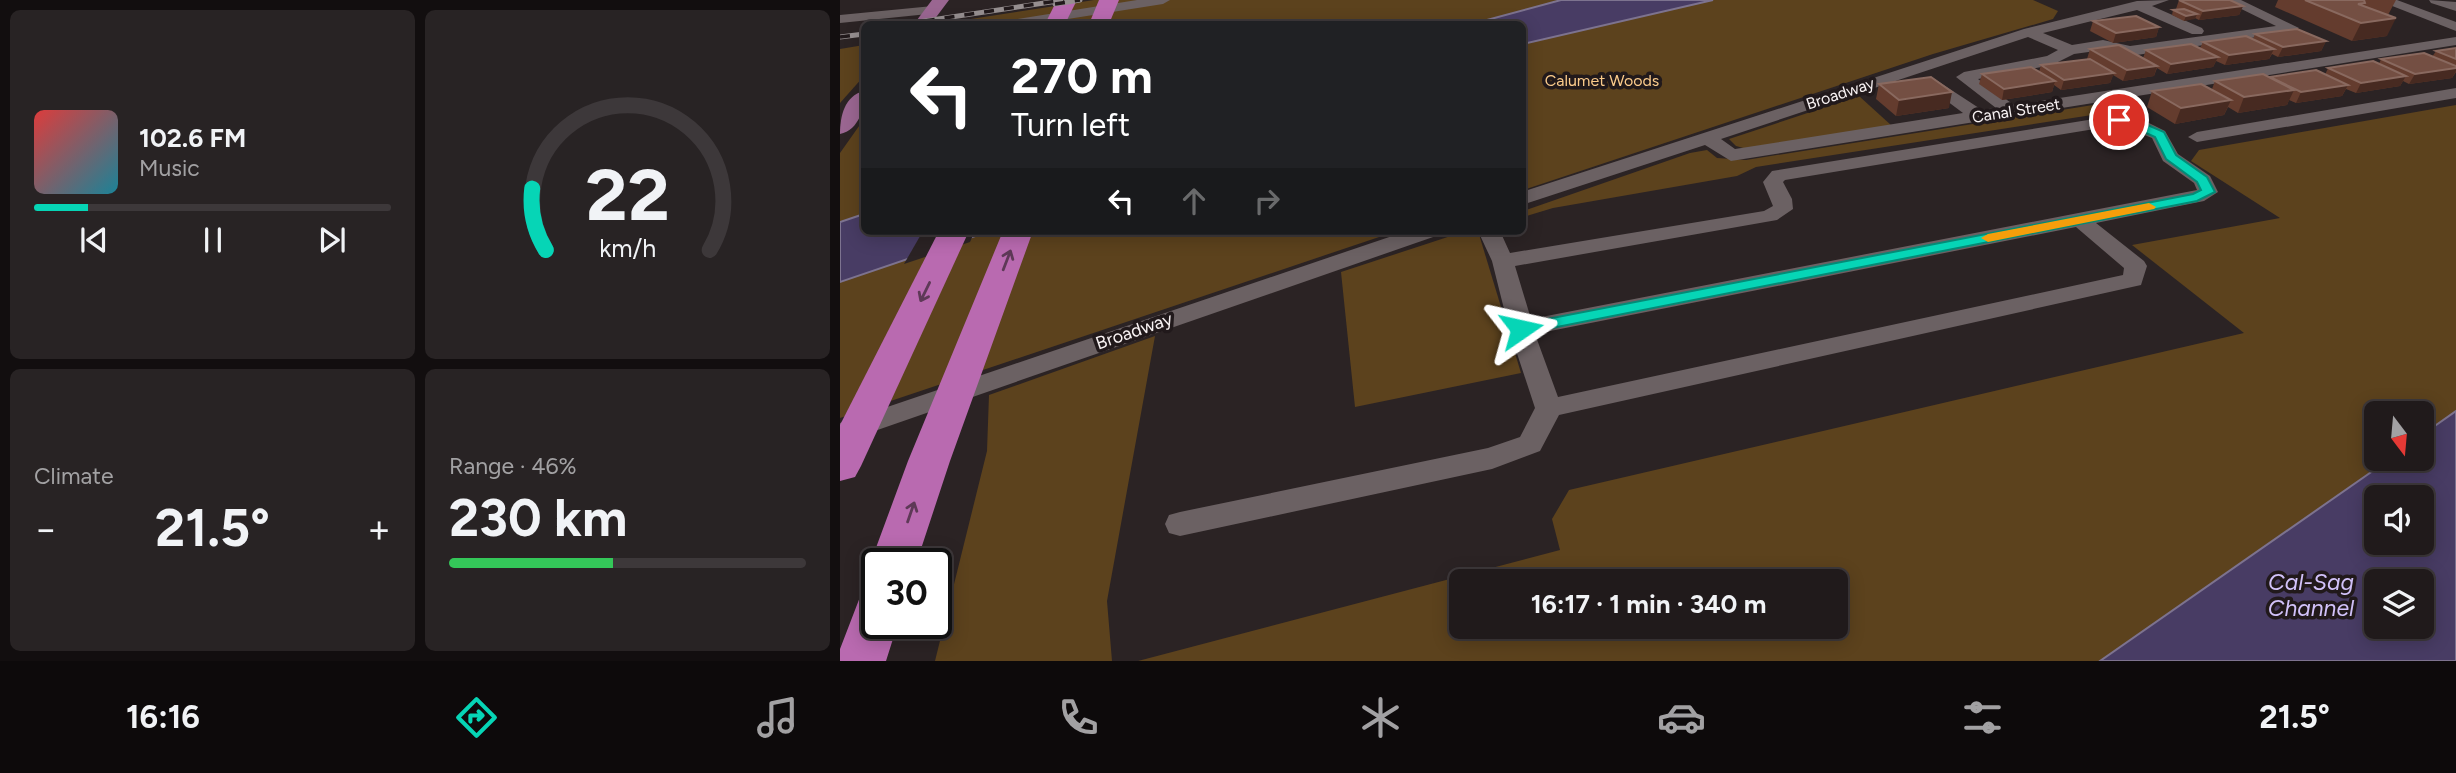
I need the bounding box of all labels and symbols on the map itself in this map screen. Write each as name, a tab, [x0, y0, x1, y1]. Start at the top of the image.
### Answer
park label: Calumet Woods	[1545, 71, 1659, 90]
street label: Broadway	[1804, 73, 1877, 113]
pin	[2089, 90, 2149, 150]
street label: Canal Street	[1971, 94, 2062, 127]
one-way arrow	[1001, 250, 1014, 272]
one-way arrow	[917, 281, 931, 302]
position arrow	[1484, 292, 1558, 366]
street label: Broadway	[1093, 307, 1176, 354]
north arrow	[2364, 401, 2434, 471]
one-way arrow	[906, 502, 918, 524]
speed limit sign: 30	[861, 548, 952, 639]
water label: Cal-Sag Channel	[2268, 568, 2355, 622]

